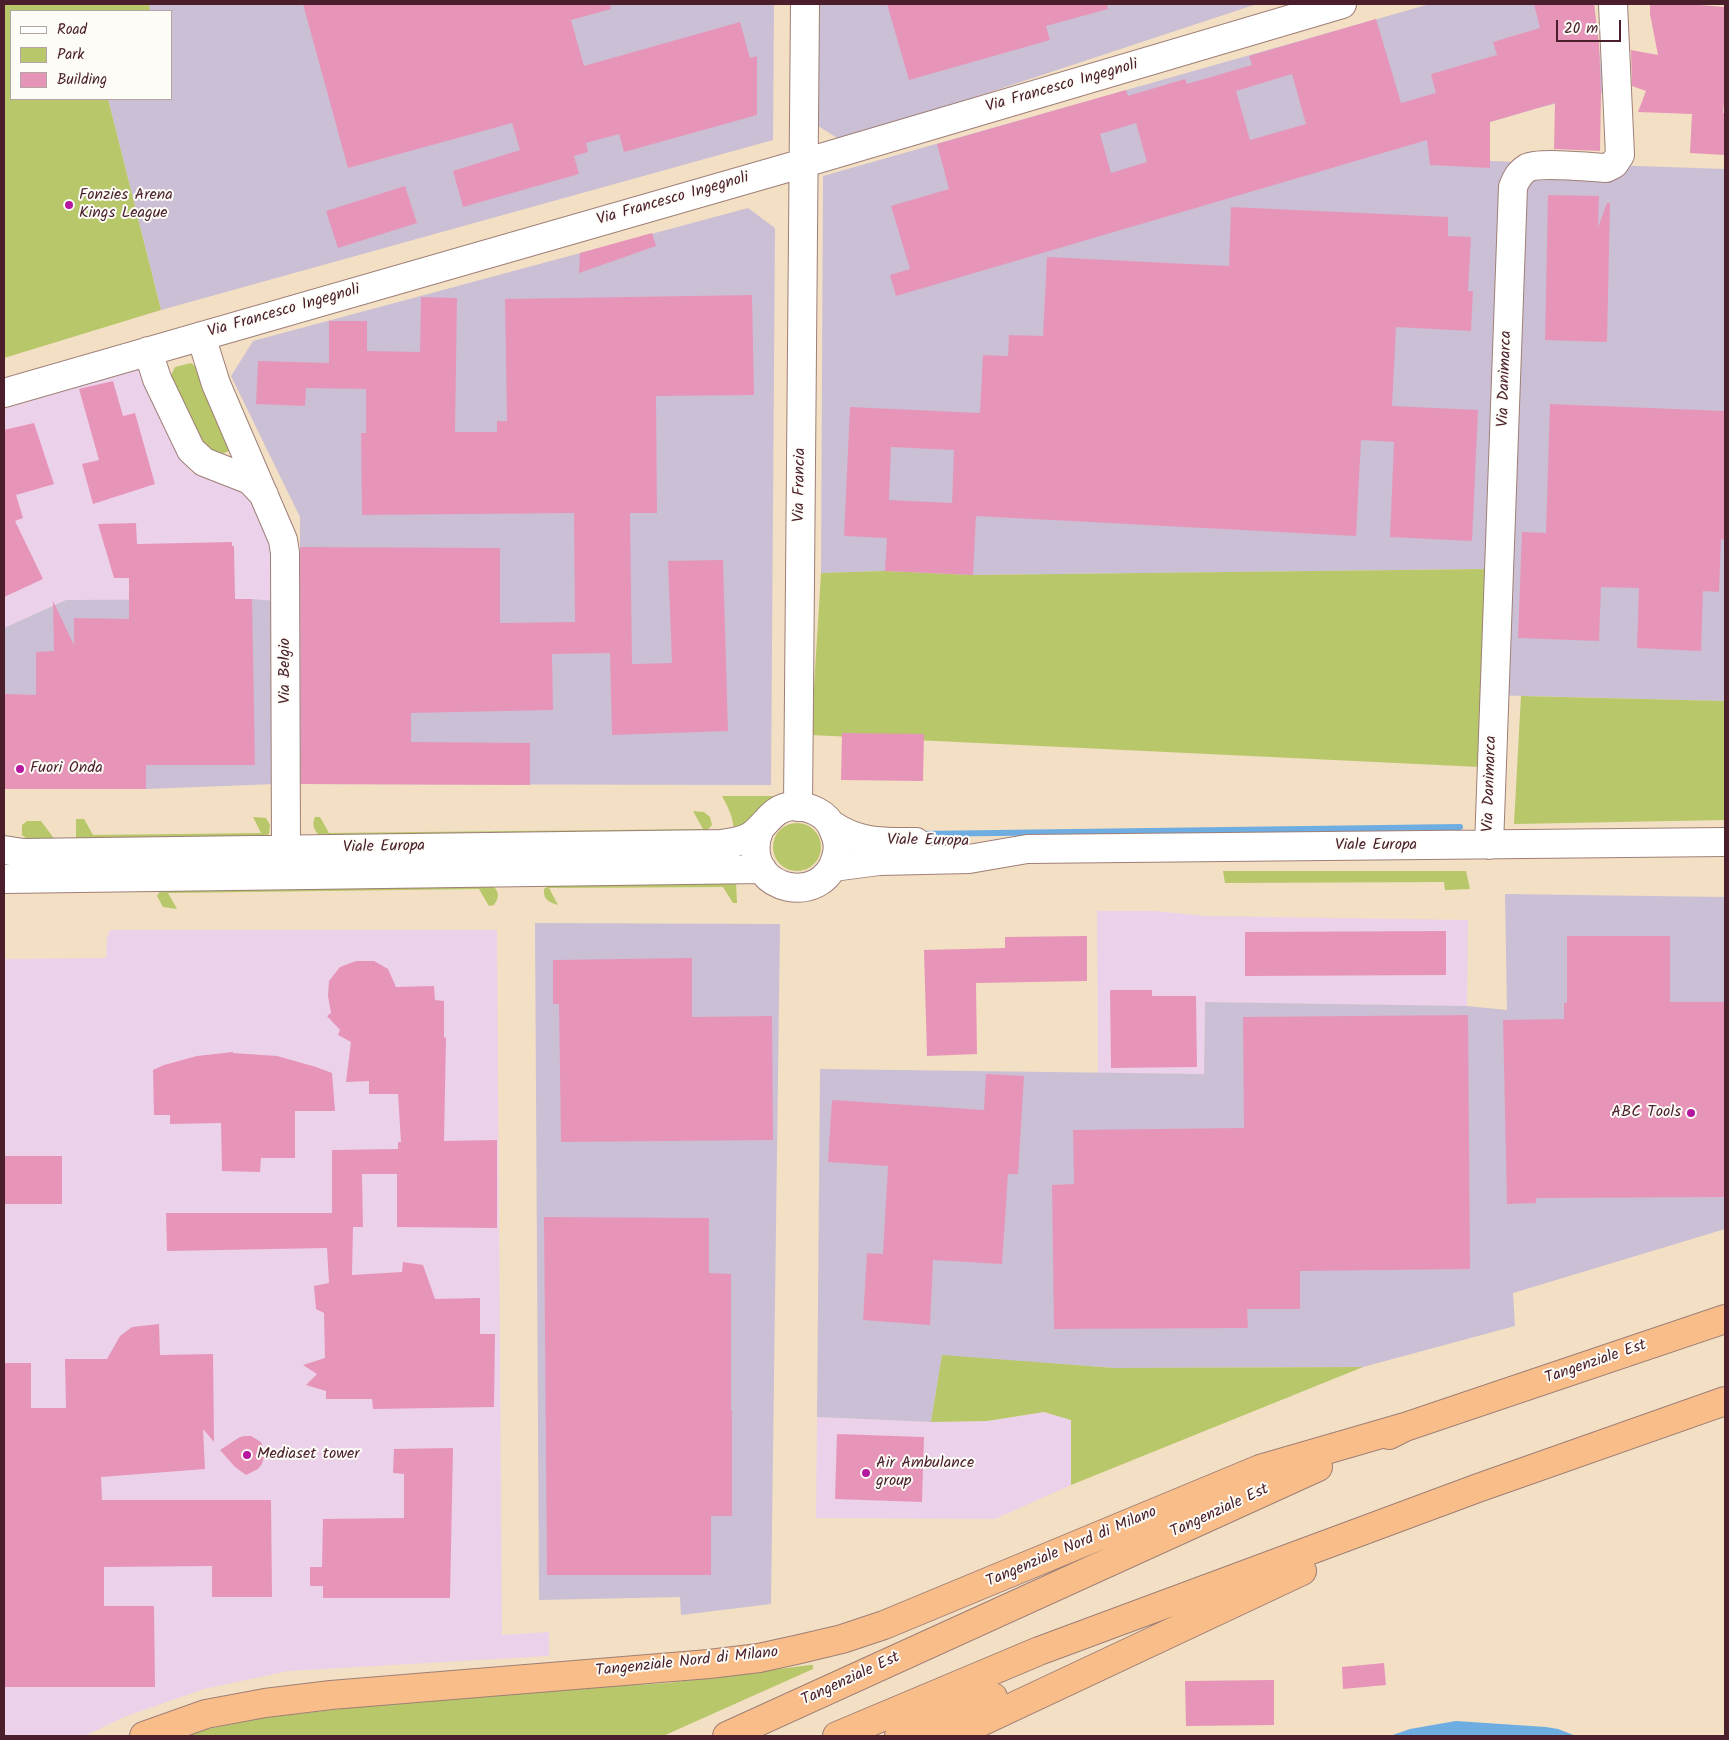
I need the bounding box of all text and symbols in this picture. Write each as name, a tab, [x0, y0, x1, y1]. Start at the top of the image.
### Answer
legend	[10, 10, 172, 100]
scale bar	[1559, 10, 1624, 42]
text: 20 m	[1564, 17, 1598, 41]
text: Road	[57, 18, 87, 42]
text: Park	[57, 43, 84, 67]
street label: Via Francesco Ingegnoli	[984, 56, 1140, 118]
text: Building	[57, 68, 107, 92]
street label: Via Francesco Ingegnoli	[595, 169, 751, 231]
place label: Fonzies Arena Kings League	[79, 186, 173, 224]
marker: Fonzies Arena Kings League	[63, 199, 75, 211]
street label: Via Francesco Ingegnoli	[206, 281, 362, 343]
street label: Via Danimarca	[1495, 330, 1517, 428]
street label: Via Francia	[791, 448, 811, 522]
street label: Via Belgio	[276, 638, 296, 704]
street label: Via Danimarca	[1480, 735, 1502, 833]
place label: Fuori Onda	[30, 759, 103, 779]
marker: Fuori Onda	[14, 763, 26, 775]
street label: Viale Europa	[887, 832, 969, 852]
street label: Viale Europa	[1335, 836, 1417, 856]
street label: Viale Europa	[343, 838, 425, 858]
place label: ABC Tools	[1611, 1103, 1681, 1123]
marker: ABC Tools	[1685, 1107, 1697, 1119]
street label: Tangenziale Est	[1543, 1337, 1649, 1389]
place label: Mediaset tower	[257, 1445, 359, 1465]
marker: Mediaset tower	[241, 1449, 253, 1461]
place label: Air Ambulance group	[876, 1454, 974, 1492]
marker: Air Ambulance group	[860, 1467, 872, 1479]
street label: Tangenziale Est	[1168, 1481, 1272, 1543]
street label: Tangenziale Nord di Milano	[984, 1503, 1160, 1593]
street label: Tangenziale Nord di Milano	[595, 1644, 779, 1682]
street label: Tangenziale Est	[799, 1649, 903, 1711]

